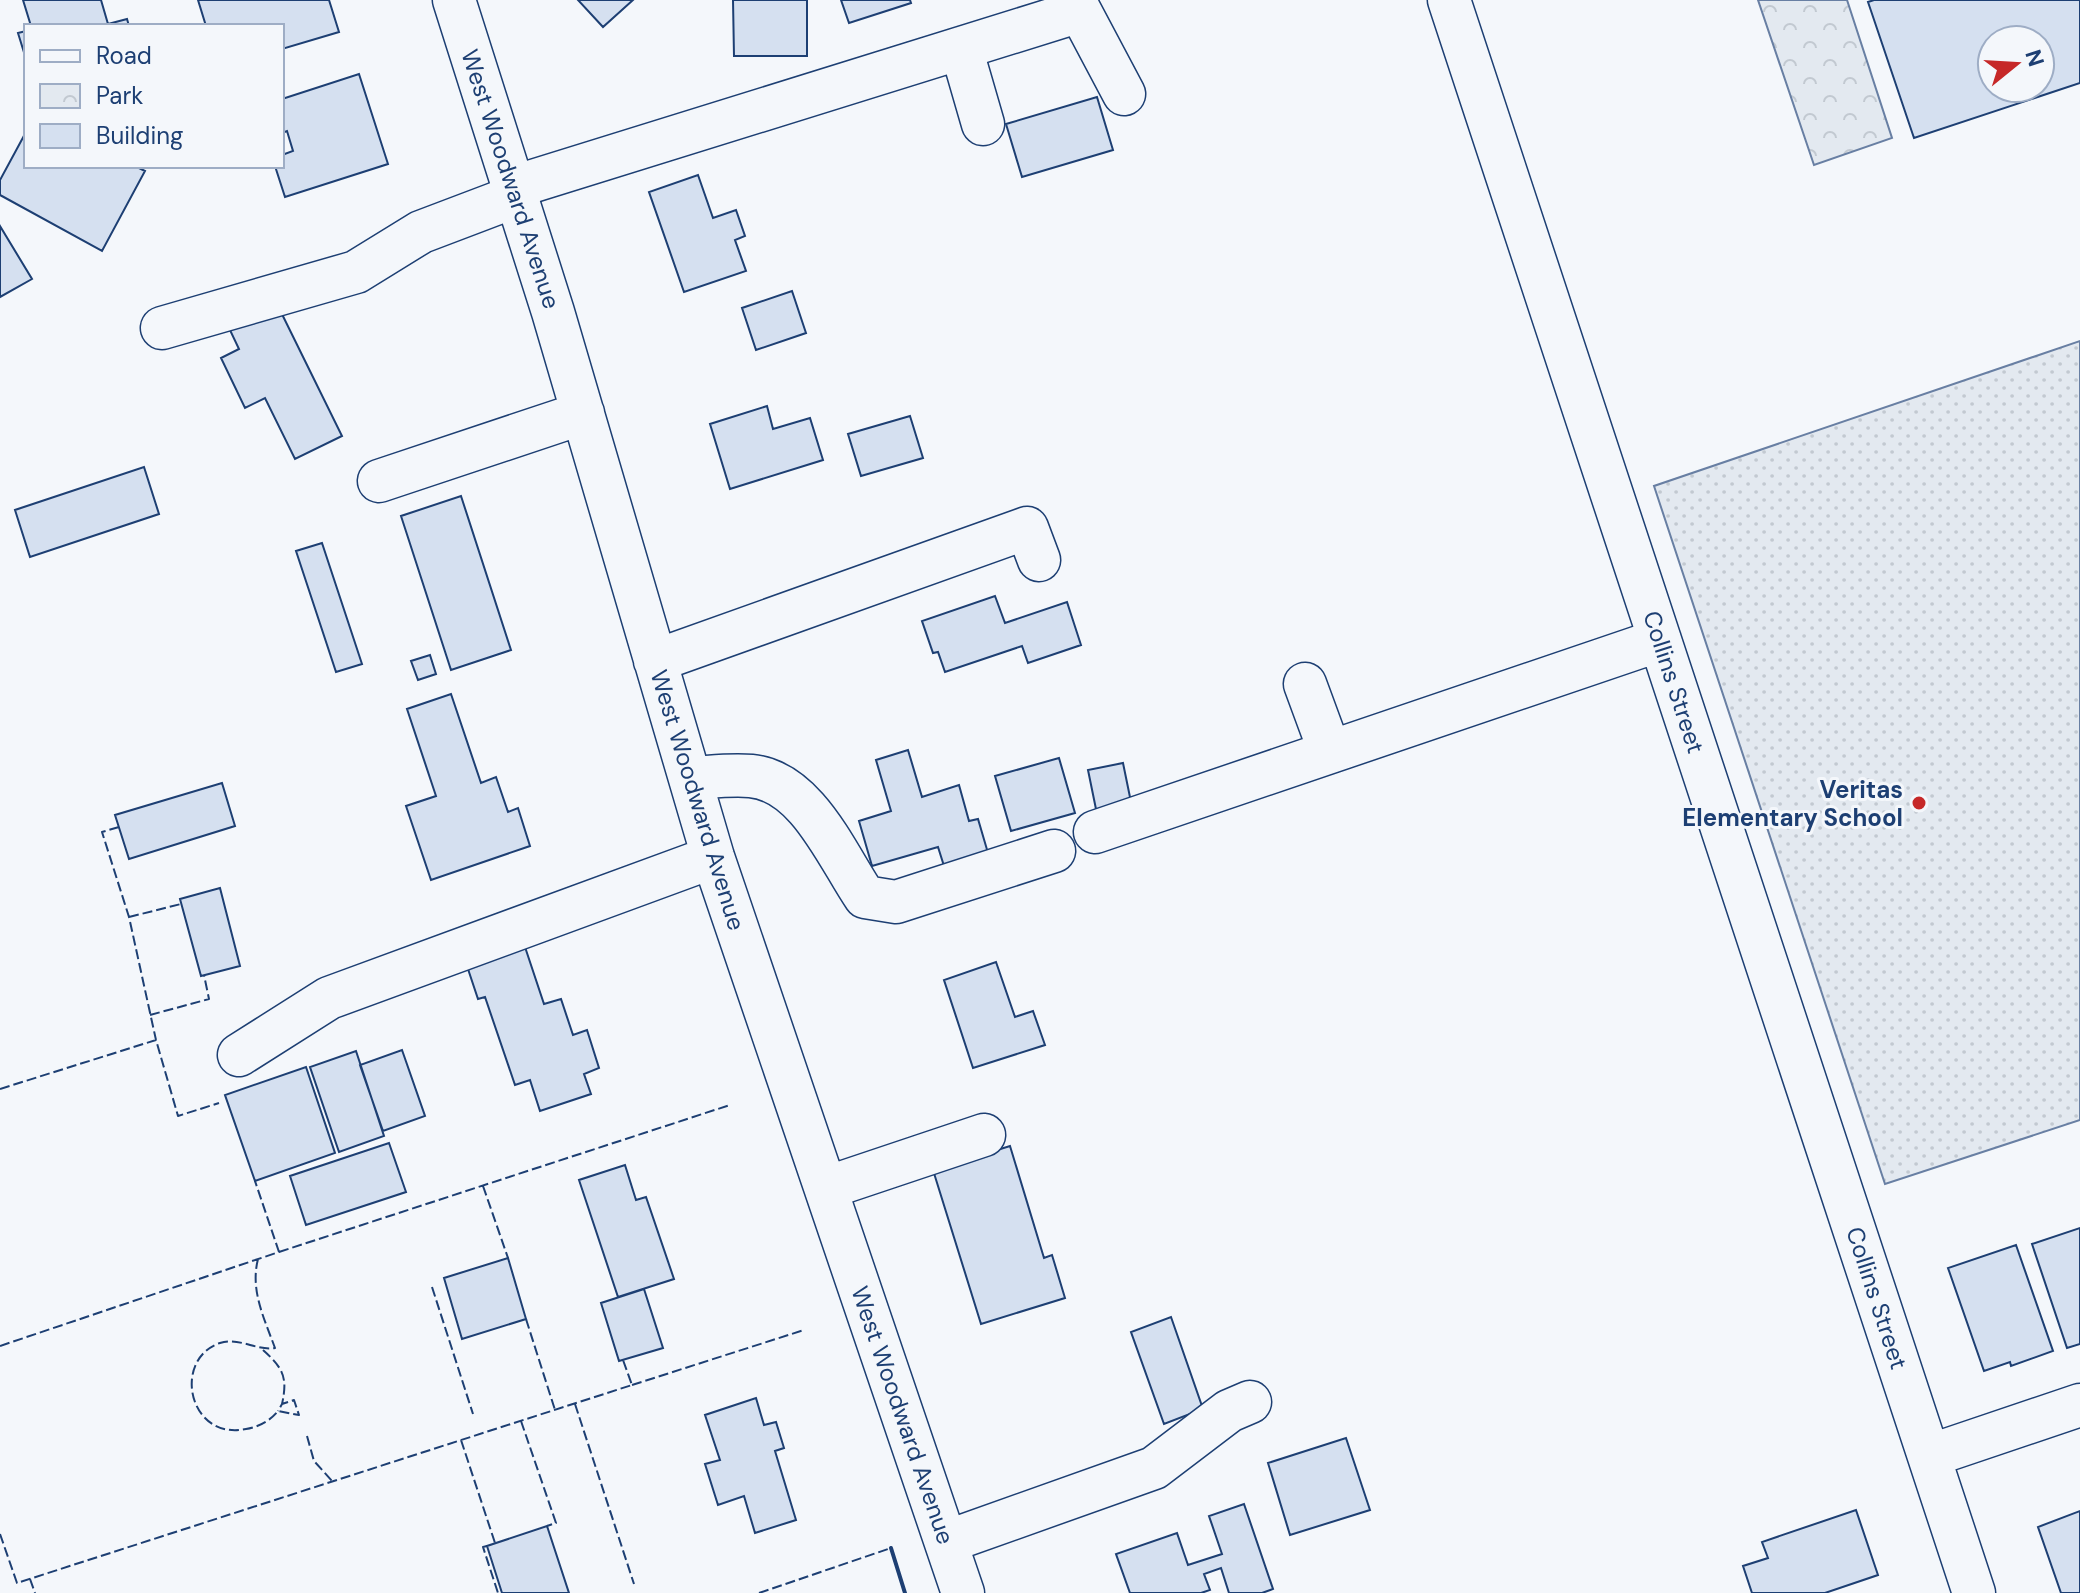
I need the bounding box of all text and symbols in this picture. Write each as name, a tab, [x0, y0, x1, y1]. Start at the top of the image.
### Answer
legend	[24, 24, 284, 168]
north arrow	[1976, 24, 2056, 104]
text: Road	[96, 40, 152, 71]
street label: West Woodward Avenue	[454, 45, 568, 313]
text: N	[2018, 46, 2051, 70]
text: Park	[96, 80, 143, 111]
text: Building	[96, 120, 183, 151]
street label: Collins Street	[1636, 607, 1712, 757]
street label: West Woodward Avenue	[644, 666, 752, 934]
place label: Veritas Elementary School	[1682, 774, 1903, 833]
marker: Veritas Elementary School	[1910, 794, 1928, 812]
street label: Collins Street	[1839, 1223, 1915, 1373]
street label: West Woodward Avenue	[844, 1282, 962, 1548]

